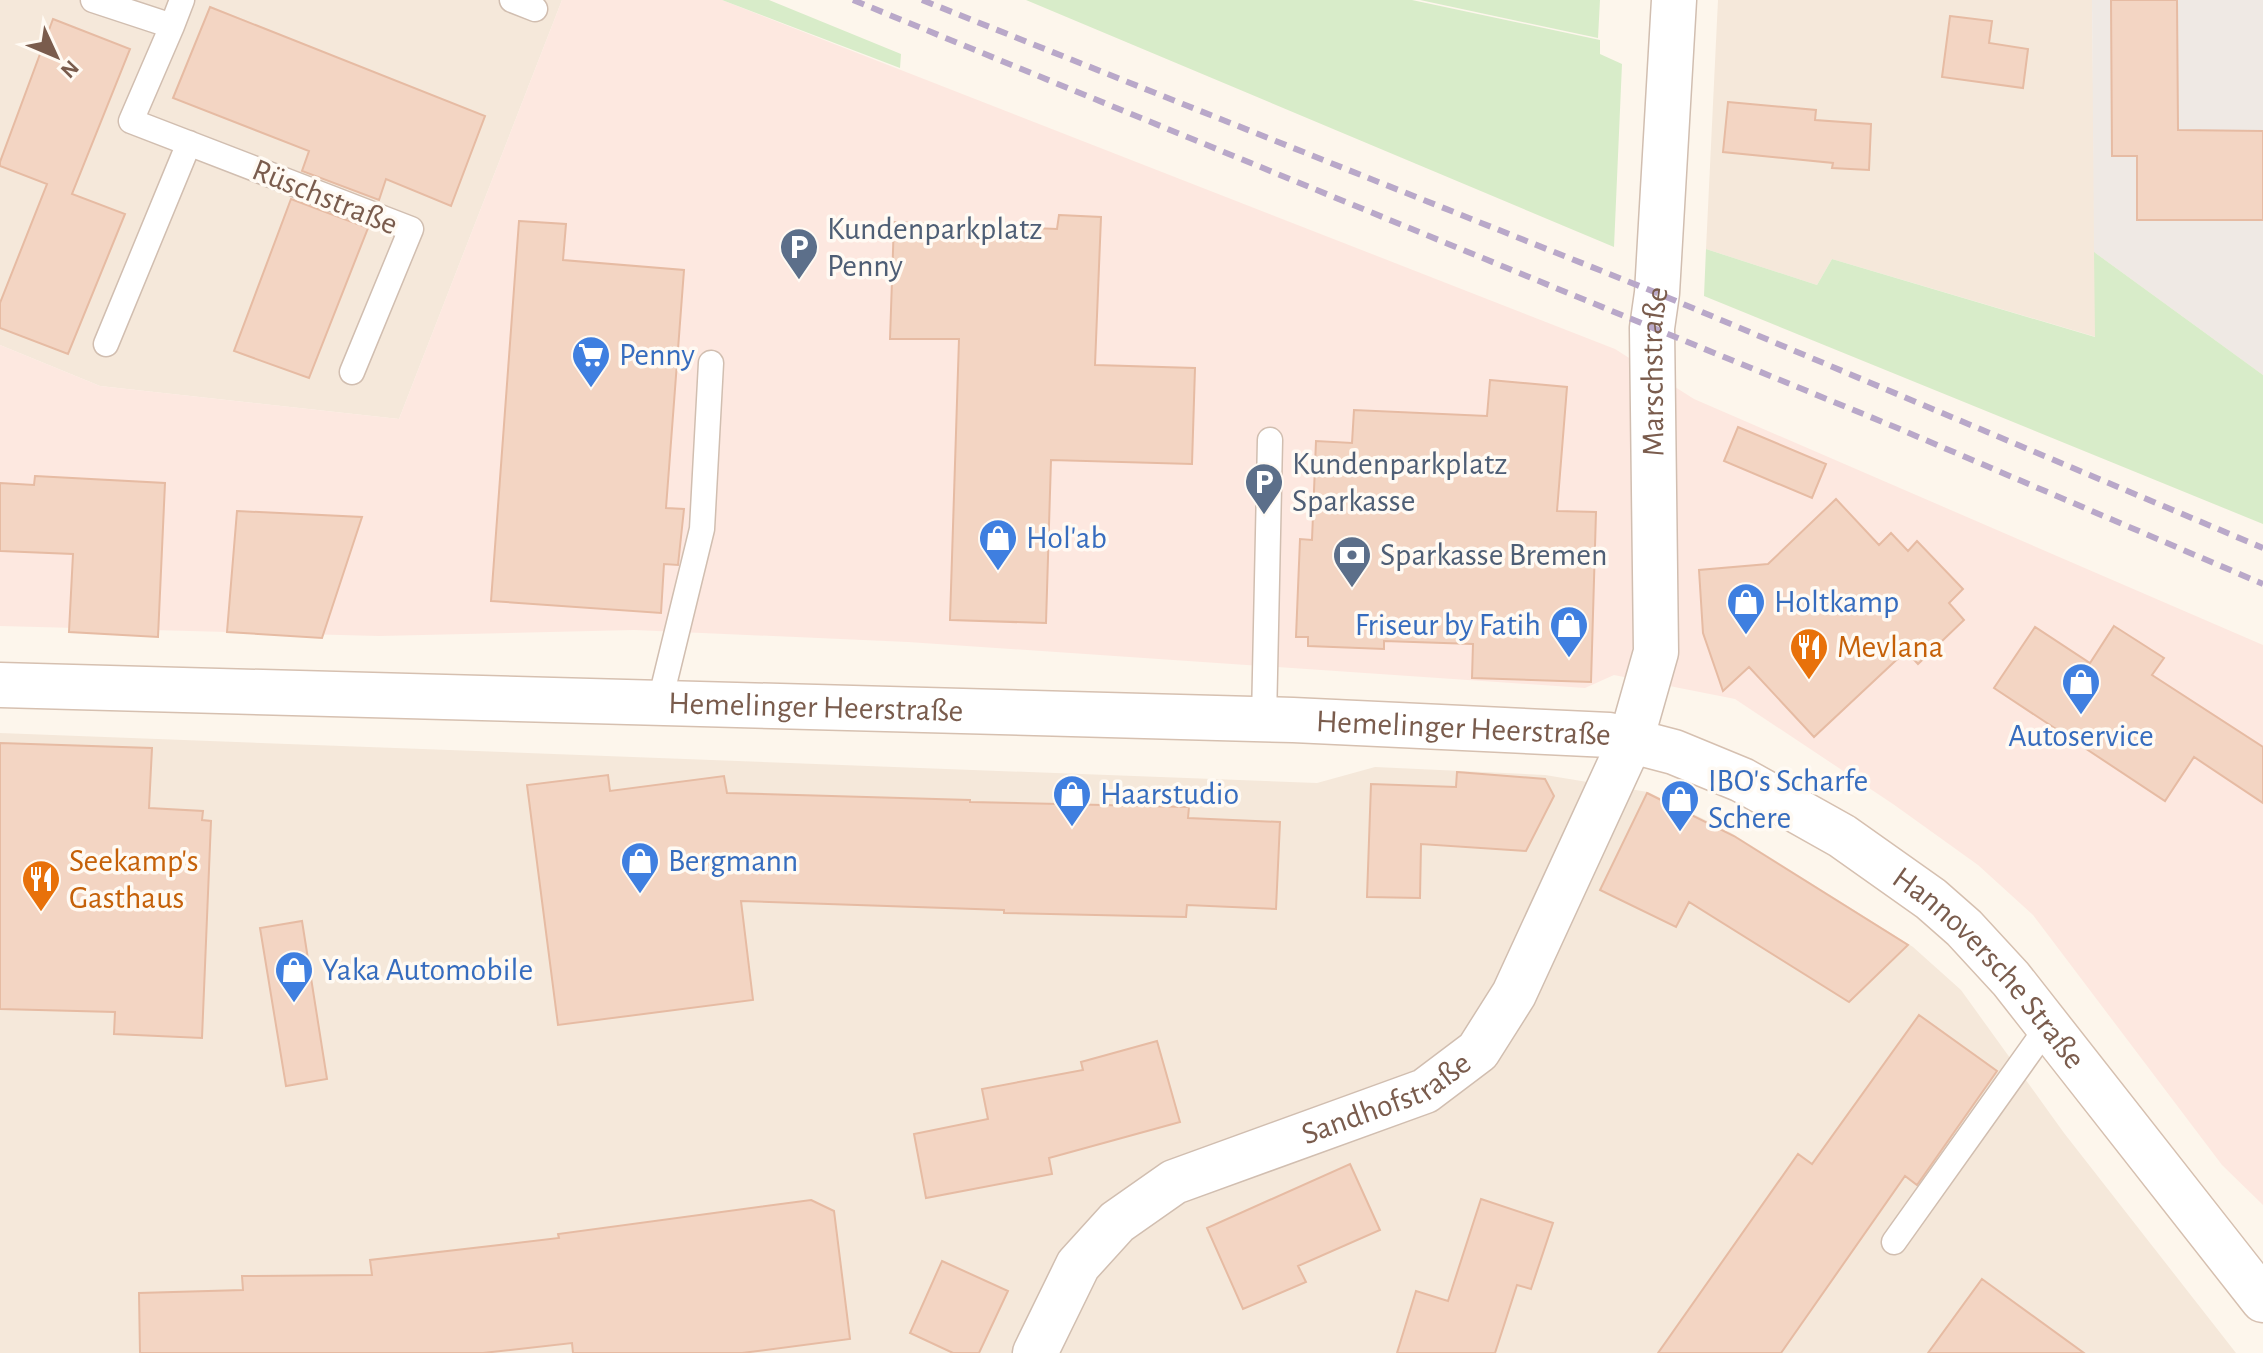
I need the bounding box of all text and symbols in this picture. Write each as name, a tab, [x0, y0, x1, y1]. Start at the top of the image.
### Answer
north arrow	[16, 16, 96, 96]
text: N	[56, 56, 83, 82]
street label: Rüschstraße	[248, 153, 402, 241]
place label: Kundenparkplatz Penny	[827, 213, 1042, 282]
parking icon: Kundenparkplatz Penny	[778, 226, 820, 281]
street label: Marschstraße	[1635, 285, 1674, 457]
supermarket icon: Penny	[570, 334, 612, 389]
place label: Penny	[619, 339, 695, 371]
place label: Kundenparkplatz Sparkasse	[1292, 448, 1507, 517]
parking icon: Kundenparkplatz Sparkasse	[1243, 461, 1285, 516]
shop icon: Hol'ab	[977, 517, 1019, 572]
place label: Hol'ab	[1026, 522, 1107, 554]
bank icon: Sparkasse Bremen	[1331, 534, 1373, 589]
place label: Sparkasse Bremen	[1380, 539, 1607, 571]
shop icon: Holtkamp	[1725, 581, 1767, 636]
place label: Holtkamp	[1774, 586, 1899, 618]
shop icon: Friseur by Fatih	[1548, 604, 1590, 659]
place label: Friseur by Fatih	[1355, 609, 1541, 641]
restaurant icon: Mevlana	[1788, 626, 1830, 681]
place label: Mevlana	[1837, 631, 1944, 663]
shop icon: Autoservice	[2060, 661, 2102, 716]
street label: Hemelinger Heerstraße	[668, 687, 964, 727]
street label: Hemelinger Heerstraße	[1315, 705, 1611, 751]
place label: Autoservice	[2008, 720, 2154, 752]
place label: IBO's Scharfe Schere	[1708, 765, 1868, 834]
shop icon: Haarstudio	[1051, 773, 1093, 828]
place label: Haarstudio	[1100, 778, 1239, 810]
shop icon: IBO's Scharfe Schere	[1659, 778, 1701, 833]
shop icon: Bergmann	[619, 840, 661, 895]
place label: Seekamp's Gasthaus	[69, 845, 199, 914]
place label: Bergmann	[668, 845, 798, 877]
restaurant icon: Seekamp's Gasthaus	[20, 858, 62, 913]
street label: Hannoversche Straße	[1887, 861, 2091, 1075]
shop icon: Yaka Automobile	[273, 949, 315, 1004]
place label: Yaka Automobile	[322, 954, 533, 986]
street label: Sandhofstraße	[1297, 1046, 1477, 1150]

